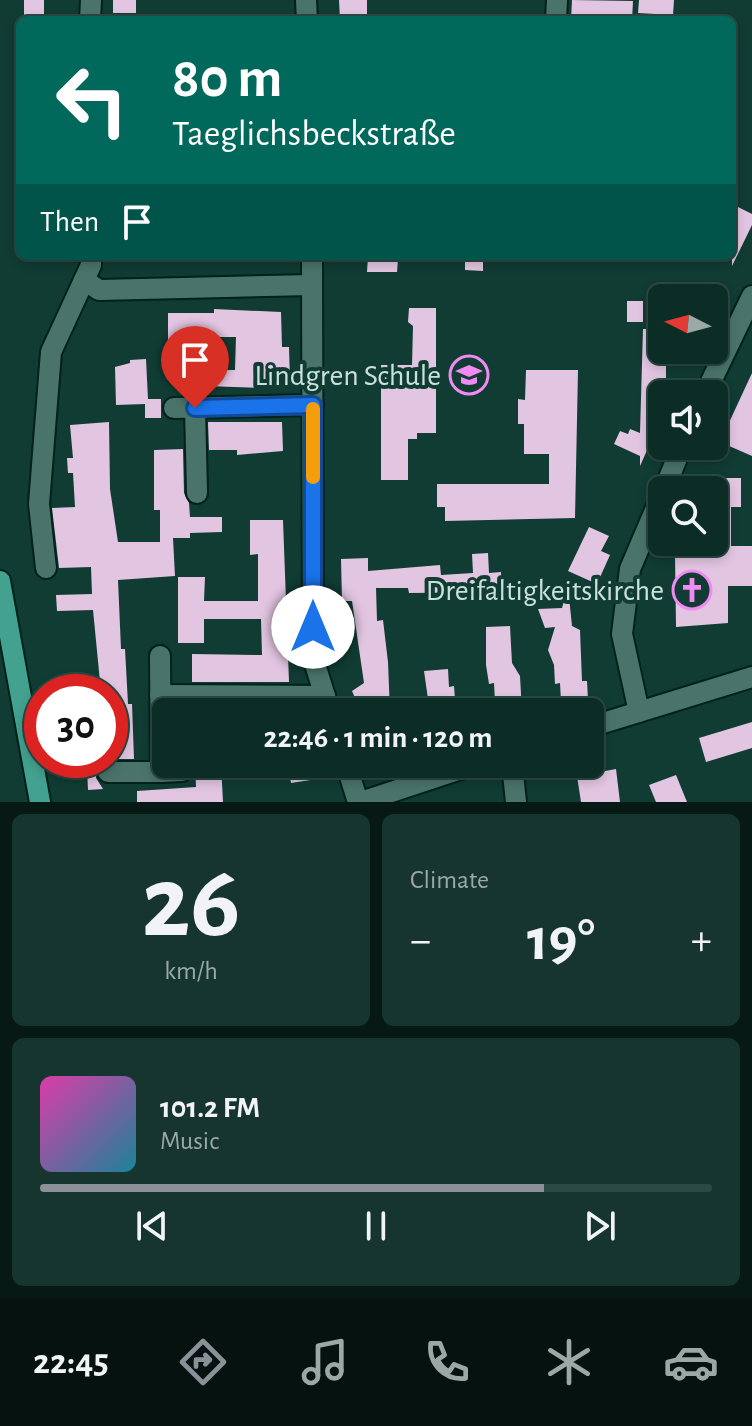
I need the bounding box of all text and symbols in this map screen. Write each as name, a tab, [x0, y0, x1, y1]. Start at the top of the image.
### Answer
icon: left	[40, 48, 144, 152]
text: 80 m	[172, 51, 282, 107]
text: Taeglichsbeckstraße	[172, 116, 456, 152]
icon: arrive	[115, 200, 159, 244]
text: Then	[40, 207, 99, 237]
north arrow	[648, 284, 728, 364]
map controls	[648, 284, 728, 556]
pin	[161, 326, 229, 408]
icon: arrive	[173, 338, 217, 382]
school or university icon: Lindgren Schule	[448, 354, 490, 396]
place label: Lindgren Schule	[254, 361, 441, 391]
button: sound	[648, 380, 728, 460]
button: search	[648, 476, 728, 556]
church icon: Dreifaltigkeitskirche	[671, 569, 713, 611]
place label: Dreifaltigkeitskirche	[426, 576, 664, 606]
position arrow	[271, 585, 355, 669]
speed limit sign: 30	[24, 674, 128, 778]
text: 22:46 · 1 min · 120 m	[263, 723, 493, 753]
text: 26	[141, 852, 241, 956]
text: Climate	[410, 867, 489, 893]
text: 19°	[527, 911, 595, 971]
text: −	[410, 919, 431, 963]
text: +	[691, 919, 712, 963]
text: km/h	[164, 958, 218, 984]
text: 101.2 FM	[160, 1093, 260, 1123]
text: Music	[160, 1128, 219, 1154]
icon: previous	[130, 1204, 174, 1248]
icon: pause	[354, 1204, 398, 1248]
icon: next	[578, 1204, 622, 1248]
icon: directions	[175, 1334, 231, 1390]
icon: music	[297, 1334, 353, 1390]
icon: phone	[419, 1334, 475, 1390]
icon: climate	[541, 1334, 597, 1390]
icon: car	[663, 1334, 719, 1390]
text: 22:45	[33, 1344, 109, 1380]

